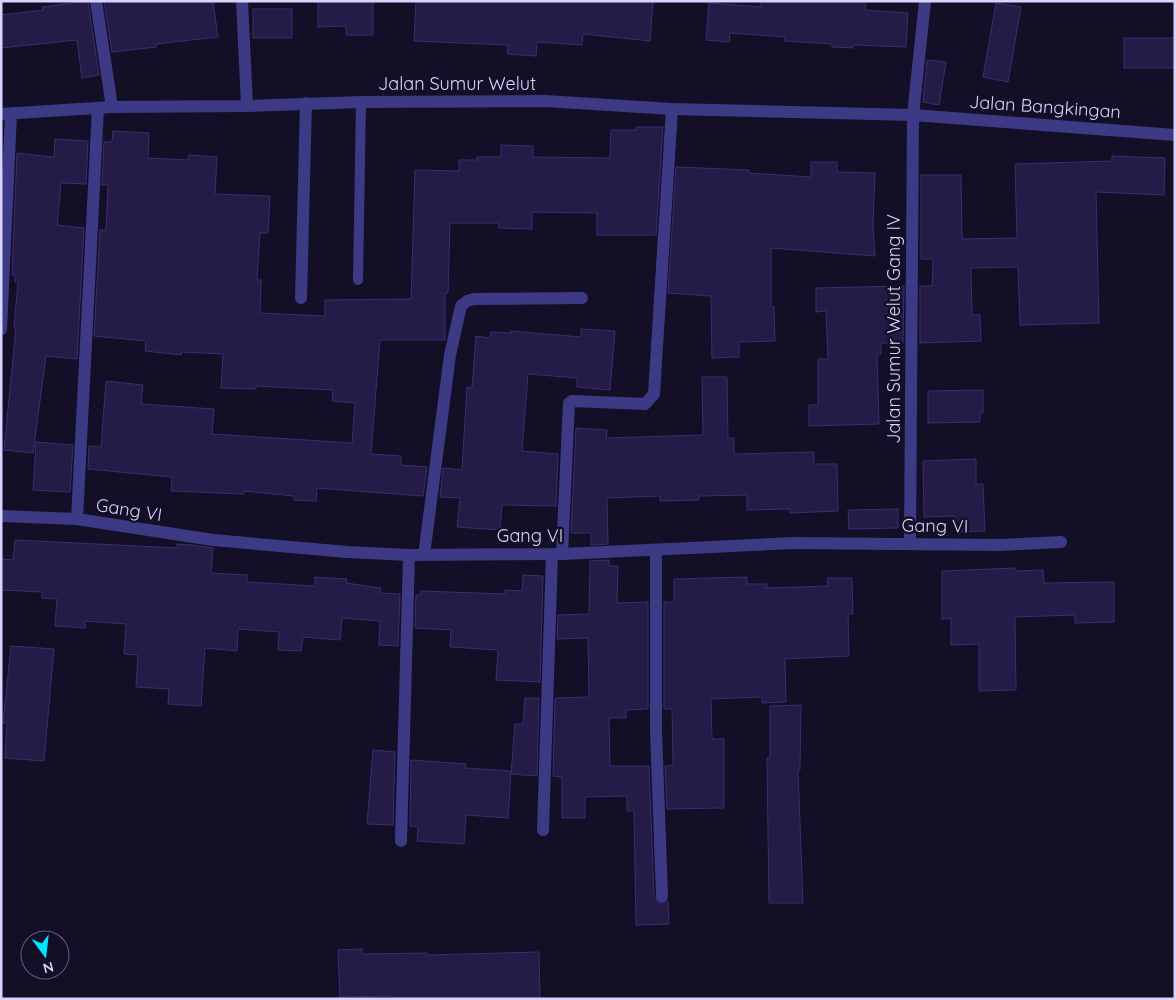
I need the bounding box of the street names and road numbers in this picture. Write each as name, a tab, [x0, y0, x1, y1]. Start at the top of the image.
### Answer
street label: Jalan Sumur Welut	[378, 72, 536, 95]
street label: Jalan Bangkingan	[968, 90, 1122, 123]
street label: Jalan Sumur Welut Gang IV	[882, 214, 905, 444]
street label: Gang VI	[94, 493, 164, 526]
street label: Gang VI	[901, 513, 969, 538]
street label: Gang VI	[497, 524, 563, 547]

